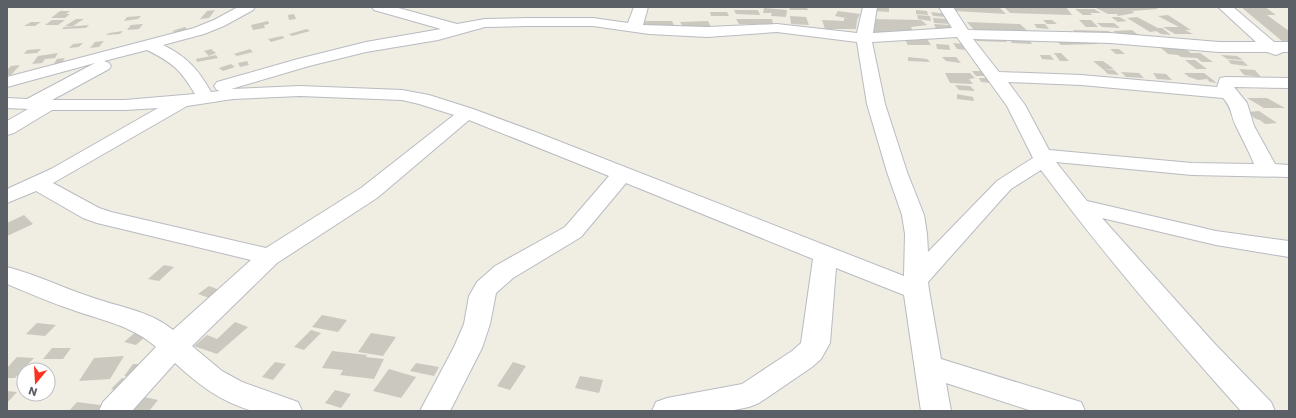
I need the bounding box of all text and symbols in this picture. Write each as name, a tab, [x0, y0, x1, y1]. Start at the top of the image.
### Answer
north arrow	[16, 362, 56, 402]
text: N	[26, 383, 39, 400]

